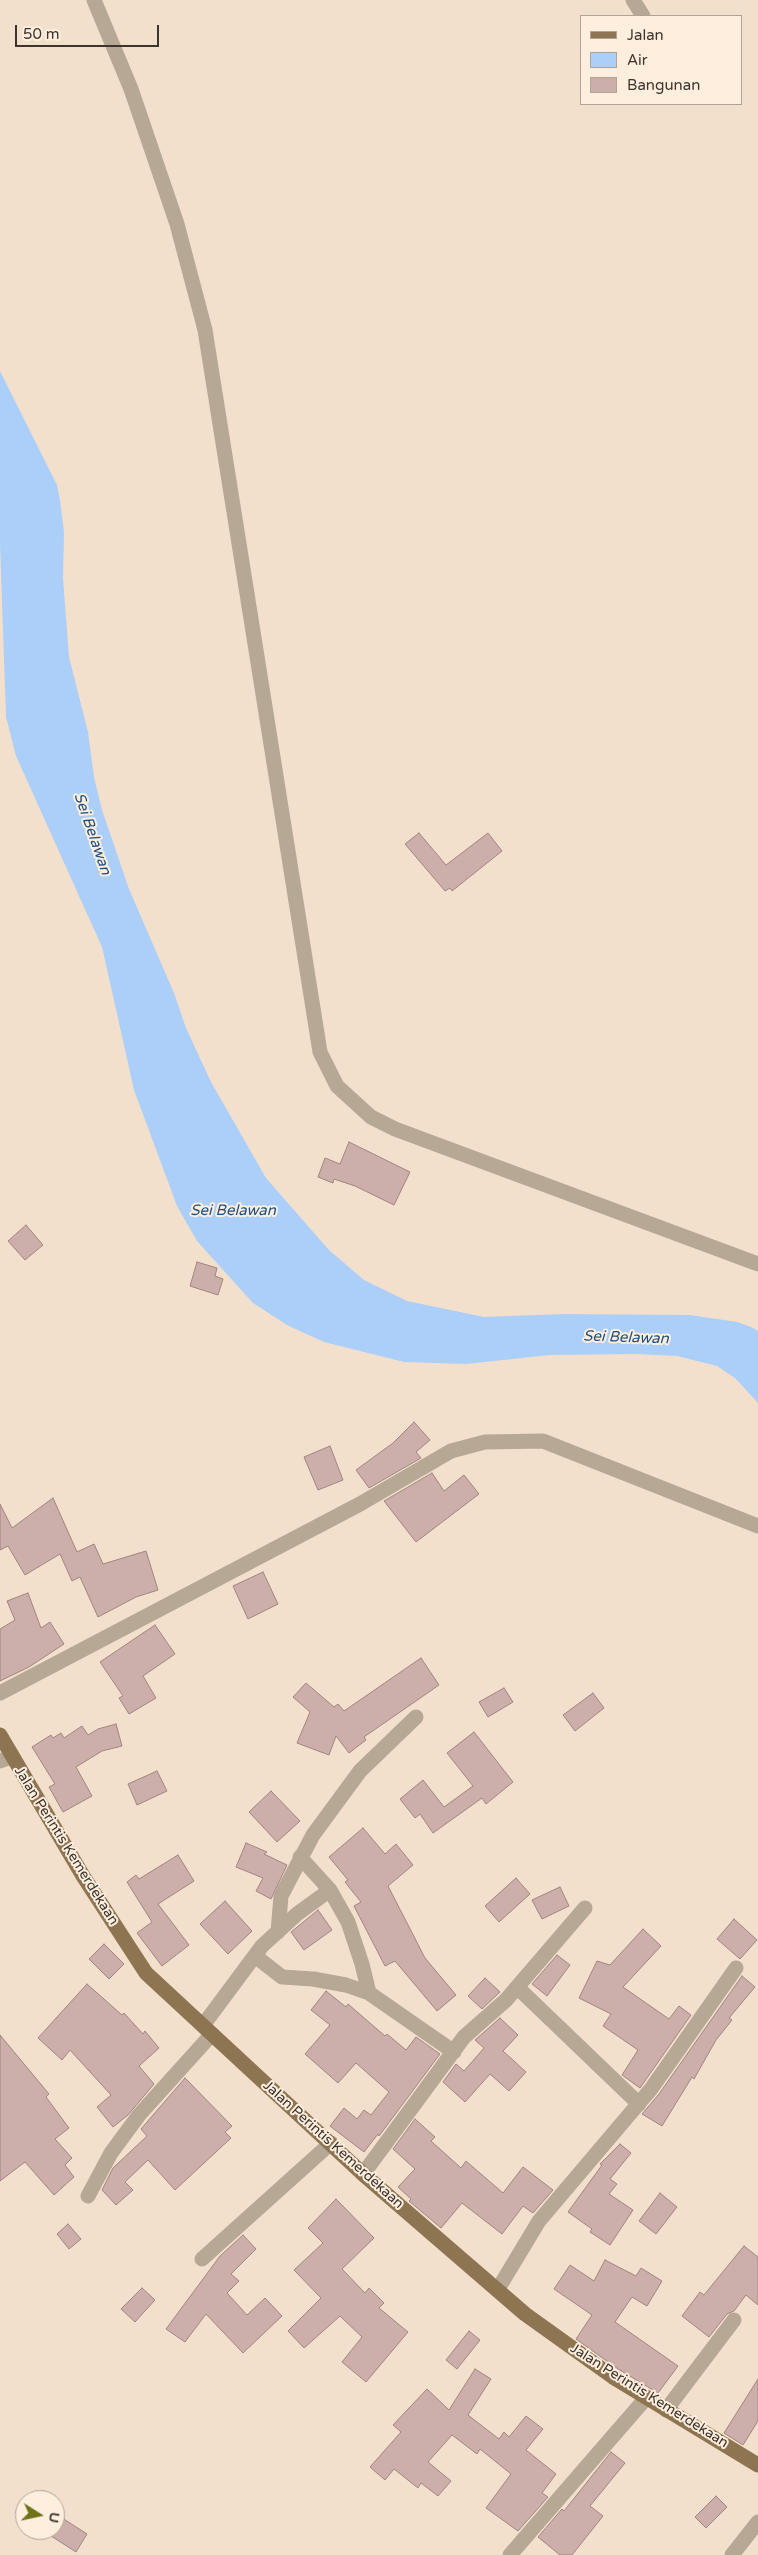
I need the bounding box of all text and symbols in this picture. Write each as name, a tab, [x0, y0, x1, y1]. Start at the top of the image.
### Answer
scale bar	[18, 15, 161, 47]
legend	[580, 15, 743, 105]
text: 50 m	[23, 25, 60, 43]
text: Jalan	[627, 26, 664, 44]
text: Air	[627, 51, 648, 69]
text: Bangunan	[627, 76, 700, 94]
water label: Sei Belawan	[70, 791, 114, 877]
water label: Sei Belawan	[190, 1202, 276, 1220]
water label: Sei Belawan	[583, 1328, 669, 1348]
street label: Jalan Perintis Kemerdekaan	[10, 1764, 122, 1928]
street label: Jalan Perintis Kemerdekaan	[259, 2077, 407, 2213]
street label: Jalan Perintis Kemerdekaan	[567, 2340, 731, 2452]
north arrow	[15, 2490, 65, 2540]
text: U	[45, 2511, 64, 2524]

